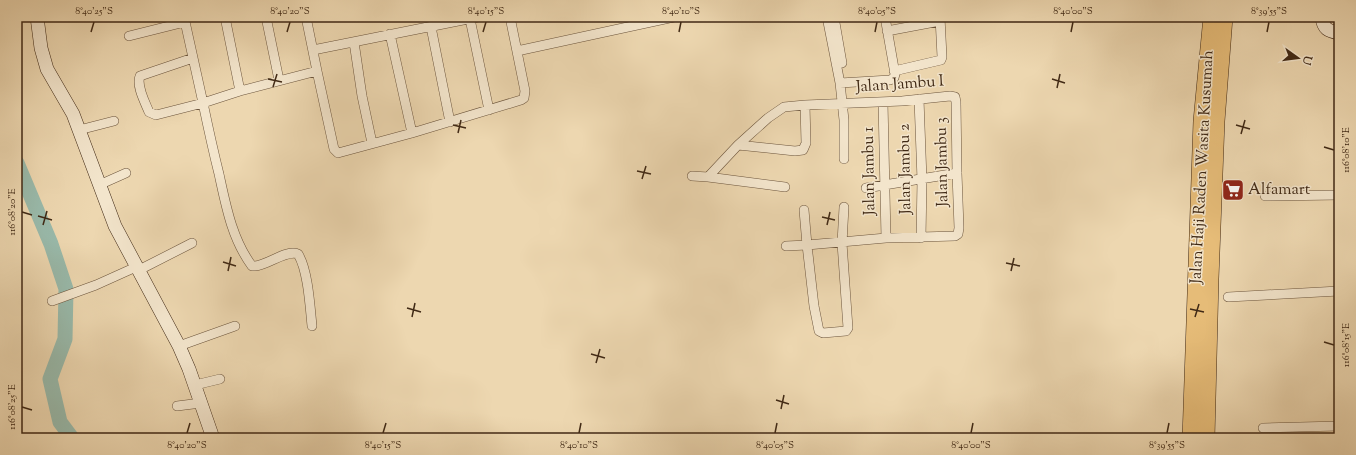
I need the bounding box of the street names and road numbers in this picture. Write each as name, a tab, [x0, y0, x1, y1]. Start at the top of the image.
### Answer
street label: Jalan Haji Raden Wasita Kusumah	[1185, 49, 1221, 285]
street label: Jalan Jambu I	[854, 70, 945, 100]
street label: Jalan Jambu 3	[931, 117, 955, 208]
street label: Jalan Jambu 2	[894, 123, 918, 216]
street label: Jalan Jambu 1	[858, 126, 882, 217]

